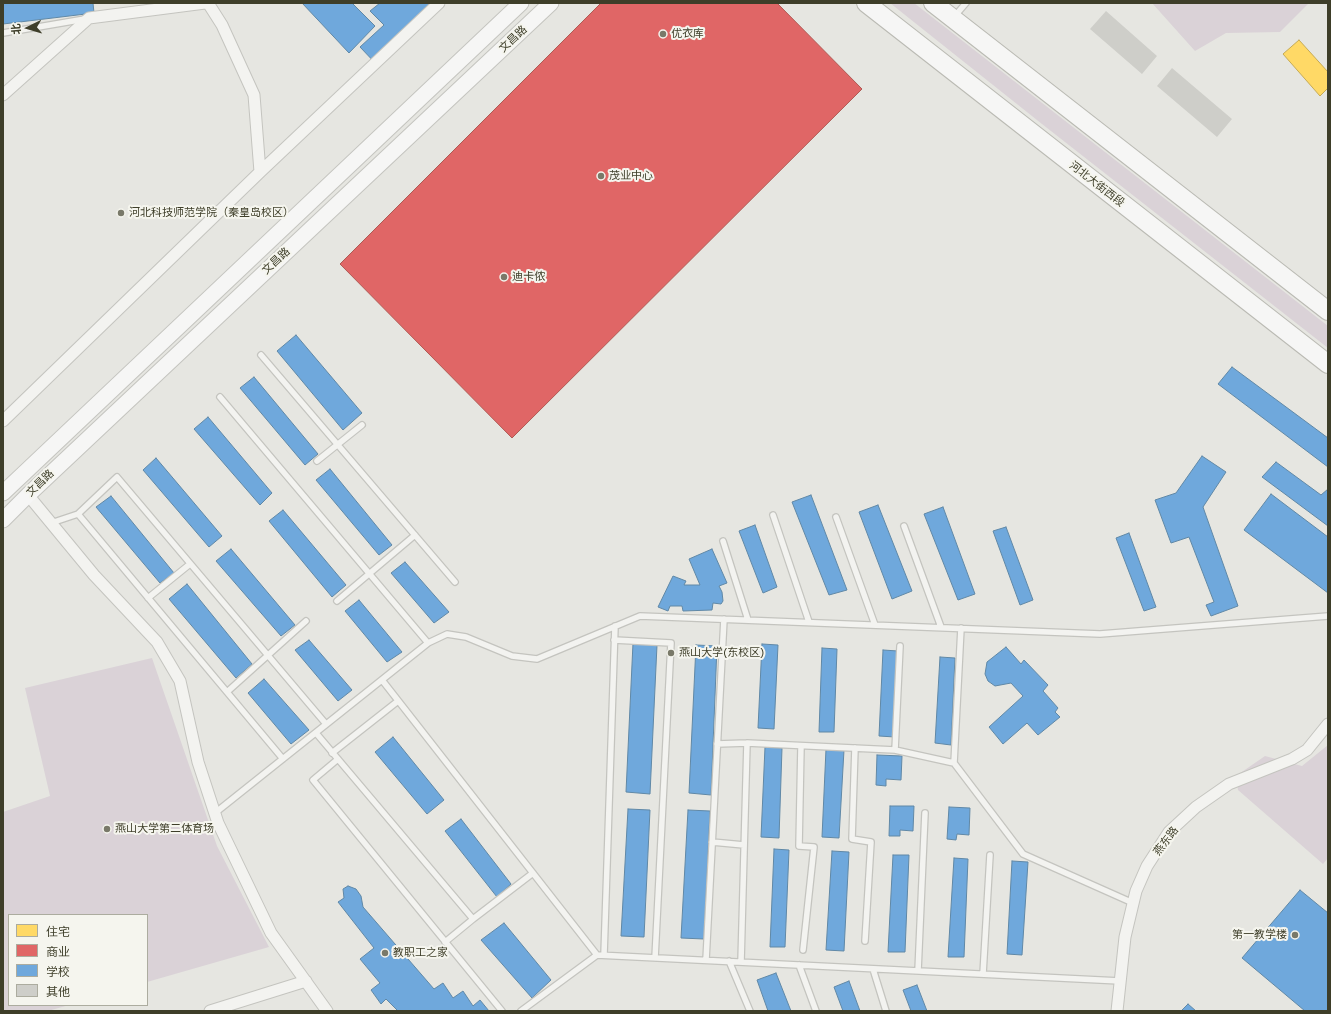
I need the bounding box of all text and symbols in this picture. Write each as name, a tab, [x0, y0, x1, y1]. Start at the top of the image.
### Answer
north arrow	[8, 8, 48, 48]
text: 北	[9, 23, 23, 35]
street label: 文昌路	[496, 23, 530, 55]
place label: 优衣库	[671, 27, 704, 41]
marker: 优衣库	[658, 29, 668, 39]
street label: 河北大街西段	[1067, 158, 1127, 210]
place label: 茂业中心	[609, 169, 653, 183]
marker: 茂业中心	[596, 171, 606, 181]
place label: 河北科技师范学院（秦皇岛校区）	[129, 206, 294, 220]
marker: 河北科技师范学院（秦皇岛校区）	[116, 208, 126, 218]
street label: 文昌路	[259, 245, 293, 277]
place label: 迪卡侬	[512, 270, 545, 284]
marker: 迪卡侬	[499, 272, 509, 282]
street label: 文昌路	[24, 467, 56, 499]
place label: 燕山大学(东校区)	[679, 646, 764, 660]
marker: 燕山大学(东校区)	[666, 648, 676, 658]
place label: 燕山大学第二体育场	[115, 822, 214, 836]
marker: 燕山大学第二体育场	[102, 824, 112, 834]
street label: 燕东路	[1151, 824, 1181, 858]
legend	[8, 914, 148, 1006]
text: 住宅	[46, 924, 70, 939]
place label: 第一教学楼	[1232, 928, 1287, 942]
marker: 第一教学楼	[1290, 930, 1300, 940]
text: 商业	[46, 944, 70, 959]
place label: 教职工之家	[393, 946, 448, 960]
marker: 教职工之家	[380, 948, 390, 958]
text: 学校	[46, 964, 70, 979]
text: 其他	[46, 984, 70, 999]

